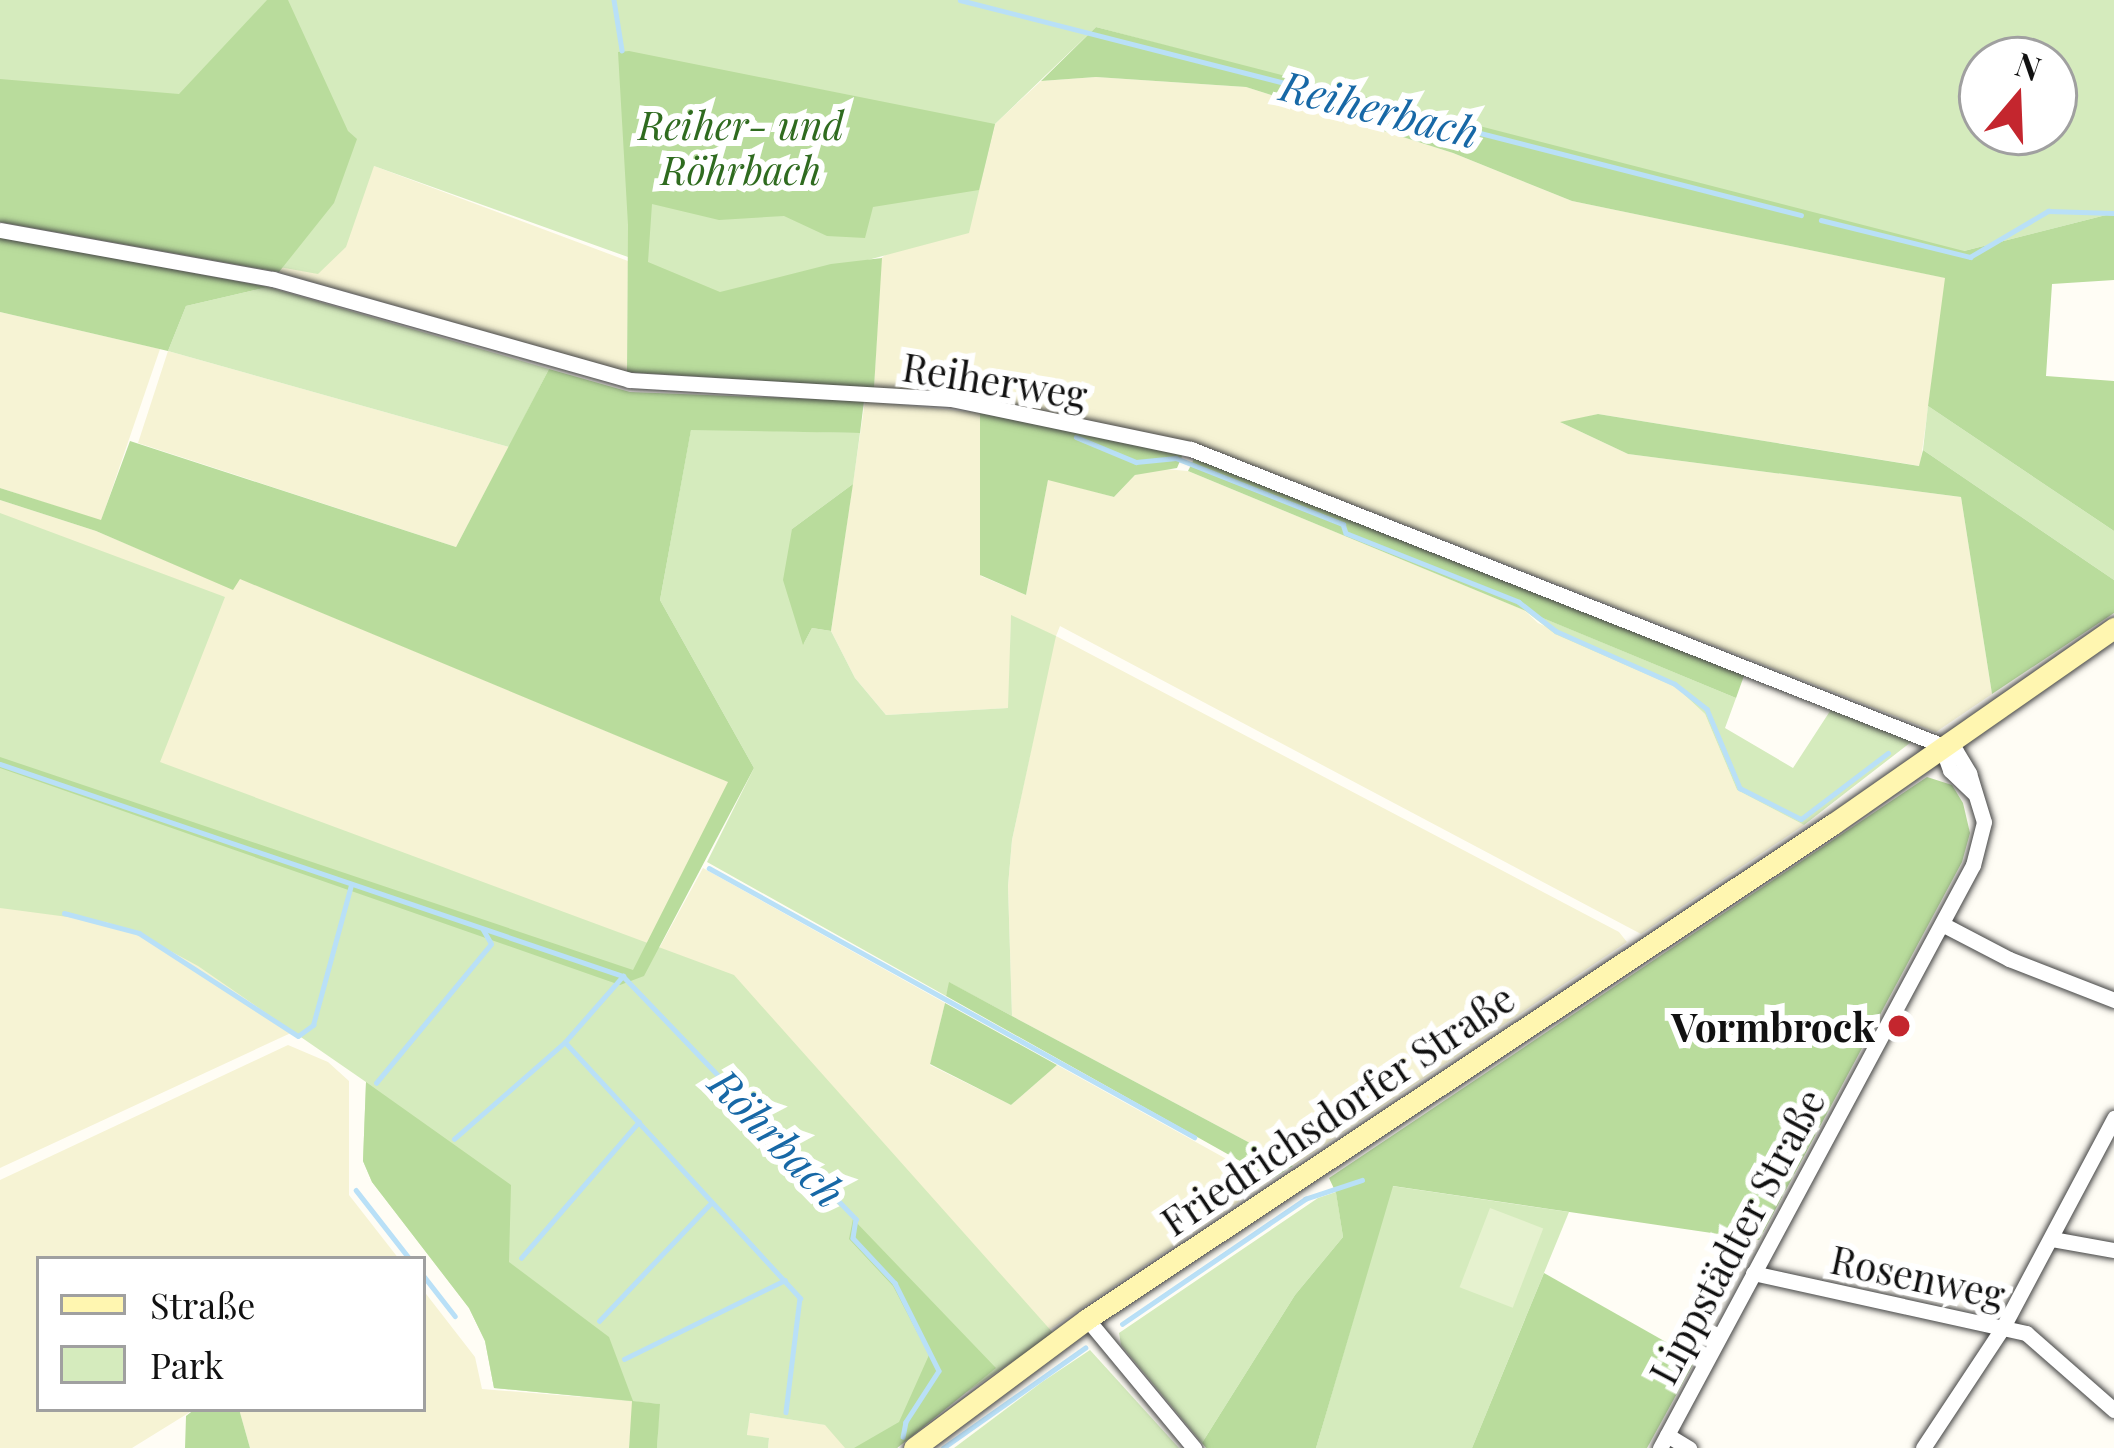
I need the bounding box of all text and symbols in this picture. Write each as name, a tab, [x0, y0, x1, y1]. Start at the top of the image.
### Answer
north arrow	[1958, 36, 2078, 156]
text: N	[2010, 40, 2047, 89]
water label: Reiherbach	[1276, 59, 1484, 157]
park label: Reiher- und Röhrbach	[638, 102, 844, 193]
street label: Reiherweg	[899, 342, 1091, 418]
street label: Friedrichsdorfer Straße	[1152, 973, 1522, 1245]
place label: Vormbrock	[1671, 1003, 1875, 1049]
marker: Vormbrock	[1886, 1013, 1912, 1039]
water label: Röhrbach	[700, 1057, 856, 1217]
street label: Lippstädter Straße	[1638, 1080, 1834, 1392]
street label: Rosenweg	[1827, 1235, 2009, 1317]
legend	[36, 1256, 426, 1412]
text: Straße	[150, 1280, 255, 1328]
text: Park	[150, 1340, 224, 1388]

